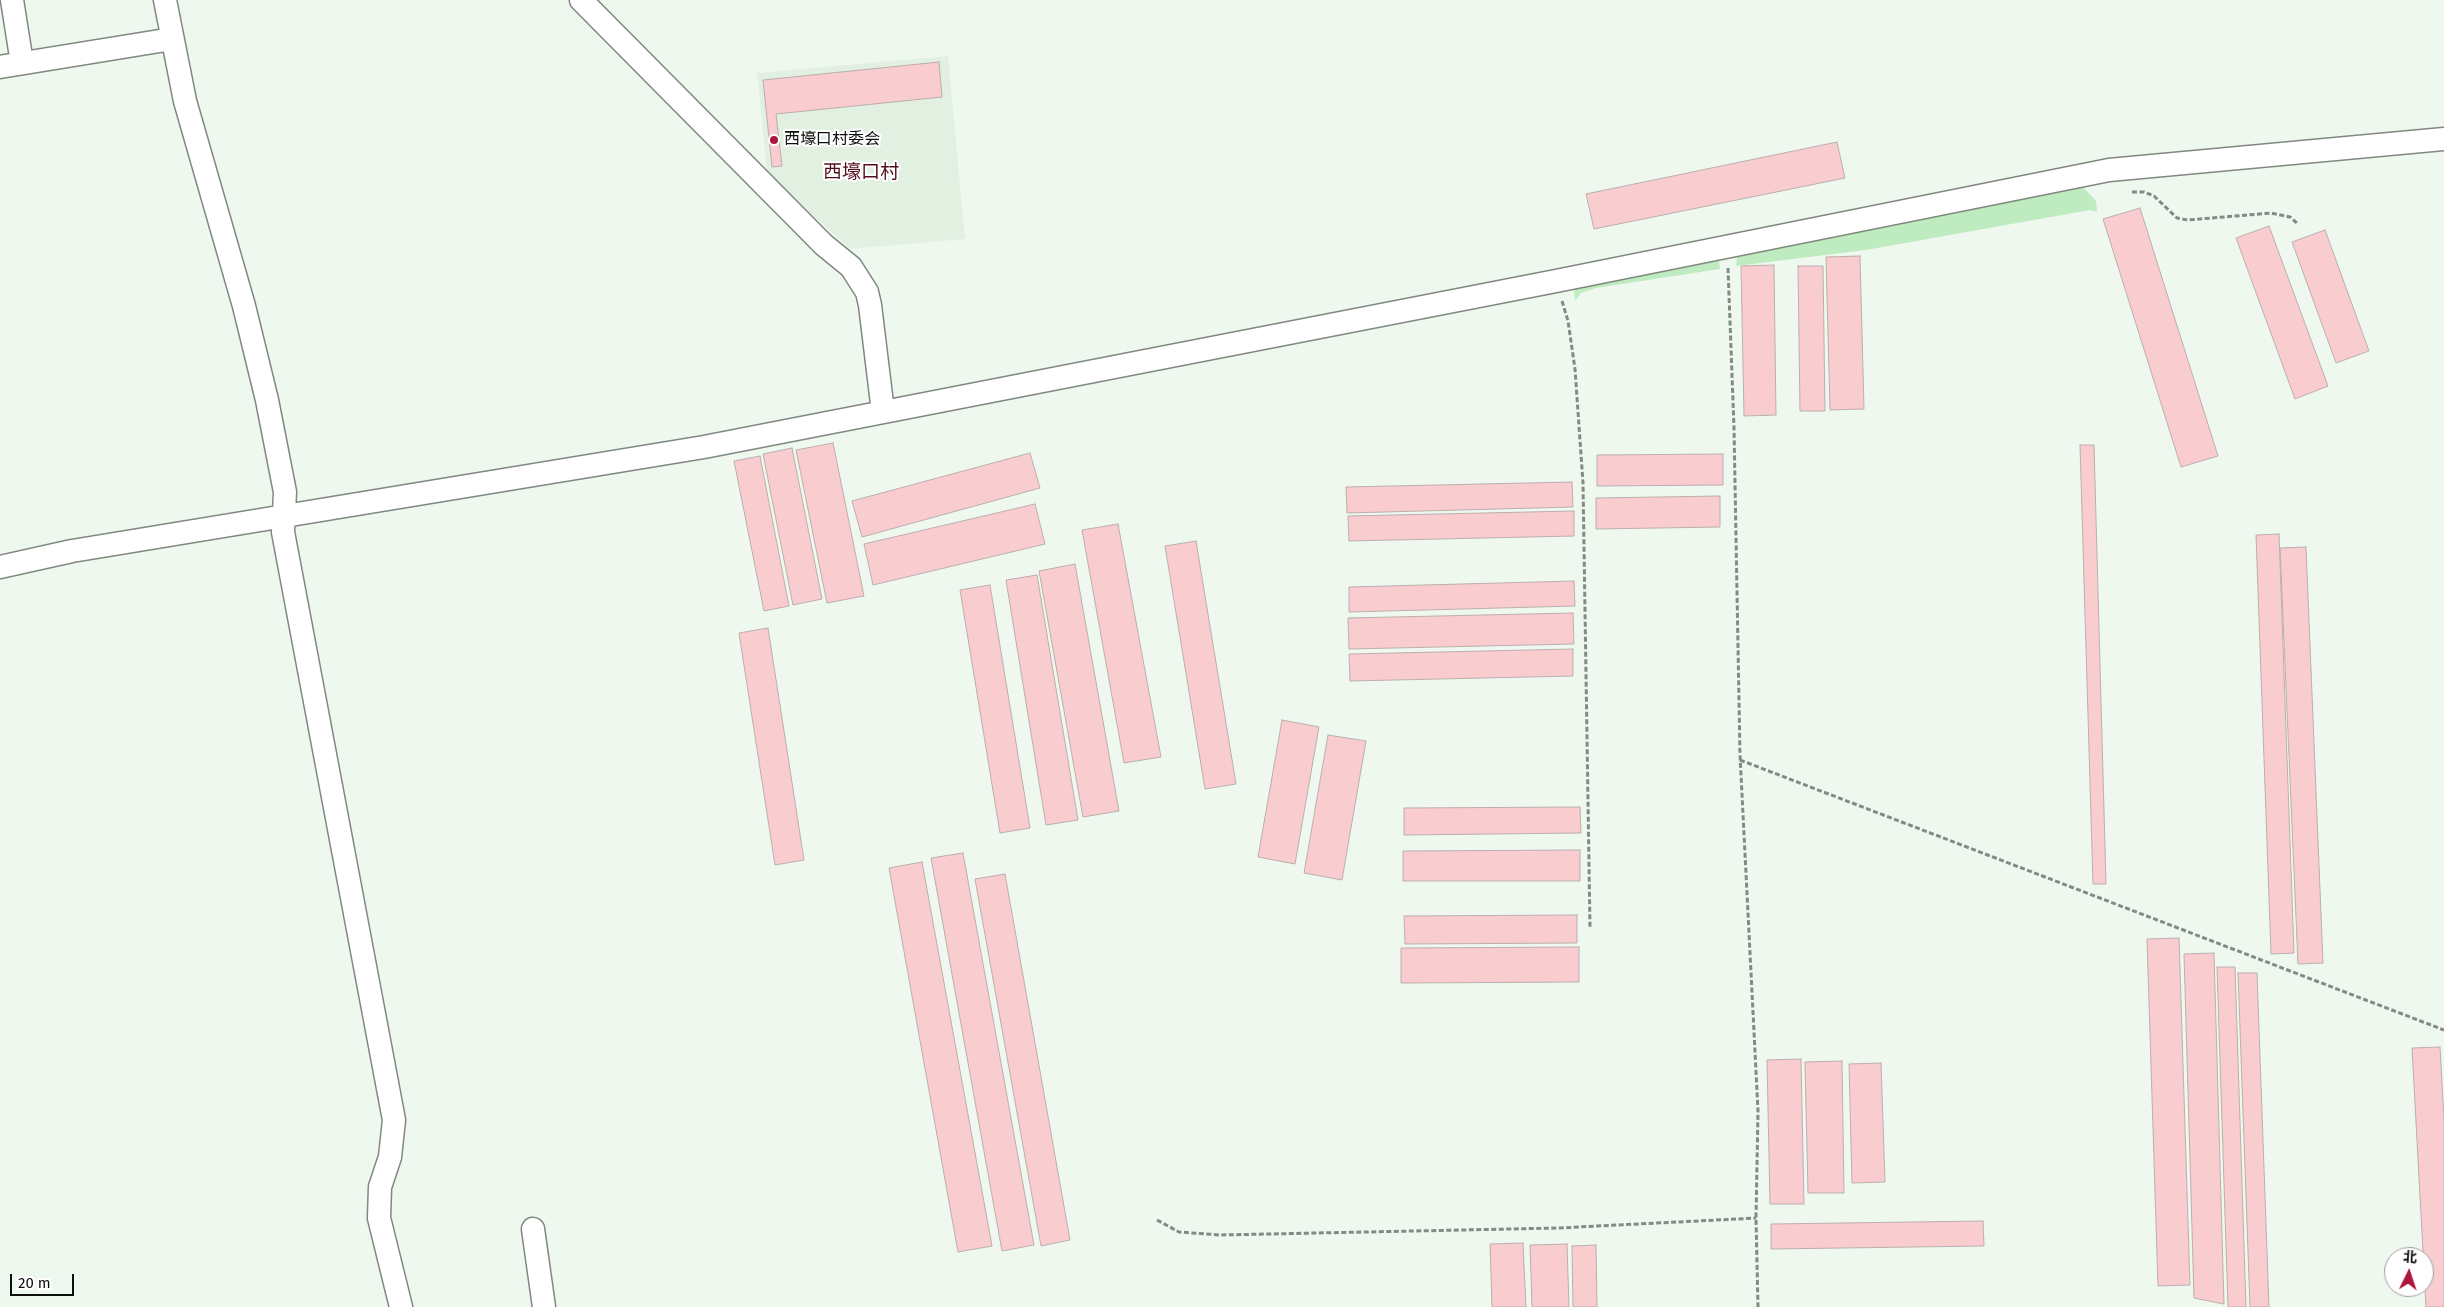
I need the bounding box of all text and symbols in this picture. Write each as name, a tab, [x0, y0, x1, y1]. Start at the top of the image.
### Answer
place label: 西壕口村委会	[784, 130, 880, 150]
marker: 西壕口村委会	[768, 134, 780, 146]
district label: 西壕口村	[823, 162, 899, 184]
north arrow	[2384, 1247, 2434, 1297]
text: 北	[2402, 1249, 2418, 1267]
scale bar	[12, 1264, 76, 1296]
text: 20 m	[18, 1274, 51, 1292]

